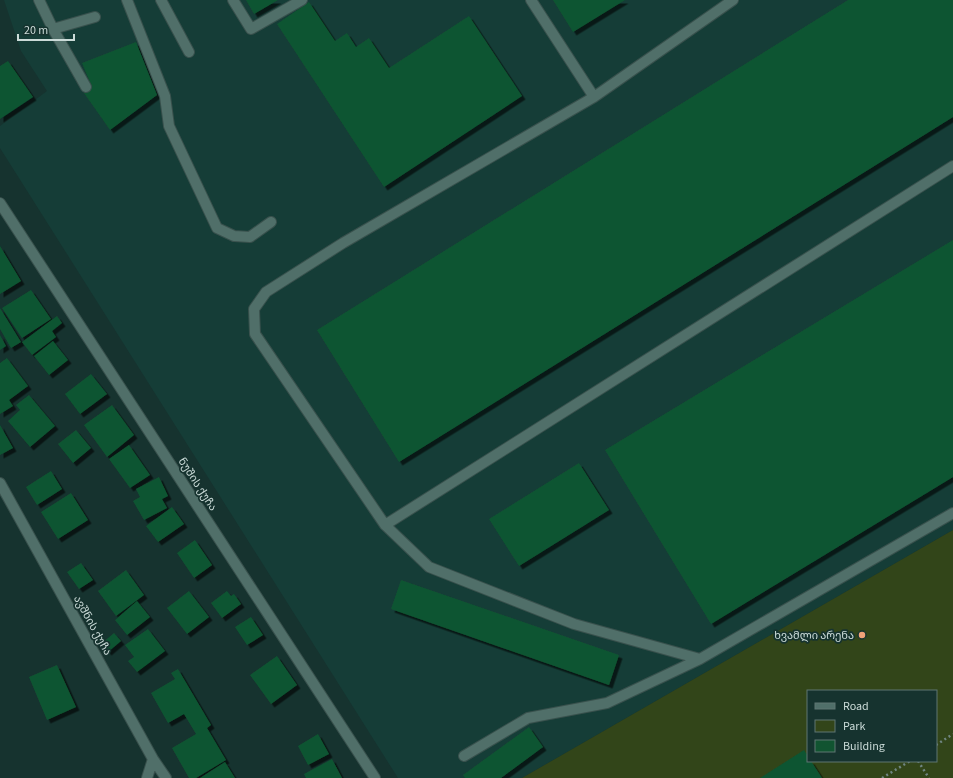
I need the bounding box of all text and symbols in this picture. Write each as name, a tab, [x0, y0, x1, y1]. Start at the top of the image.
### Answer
scale bar	[18, 16, 74, 42]
text: 20 m	[24, 22, 48, 39]
street label: ნუშის ქუჩა	[175, 455, 220, 514]
street label: ავშნის ქუჩა	[70, 593, 115, 658]
place label: ხვამლი არენა	[774, 628, 854, 643]
marker: ხვამლი არენა	[857, 630, 867, 640]
legend	[807, 690, 937, 762]
text: Road	[843, 698, 869, 715]
text: Park	[843, 718, 865, 735]
text: Building	[843, 738, 885, 755]

